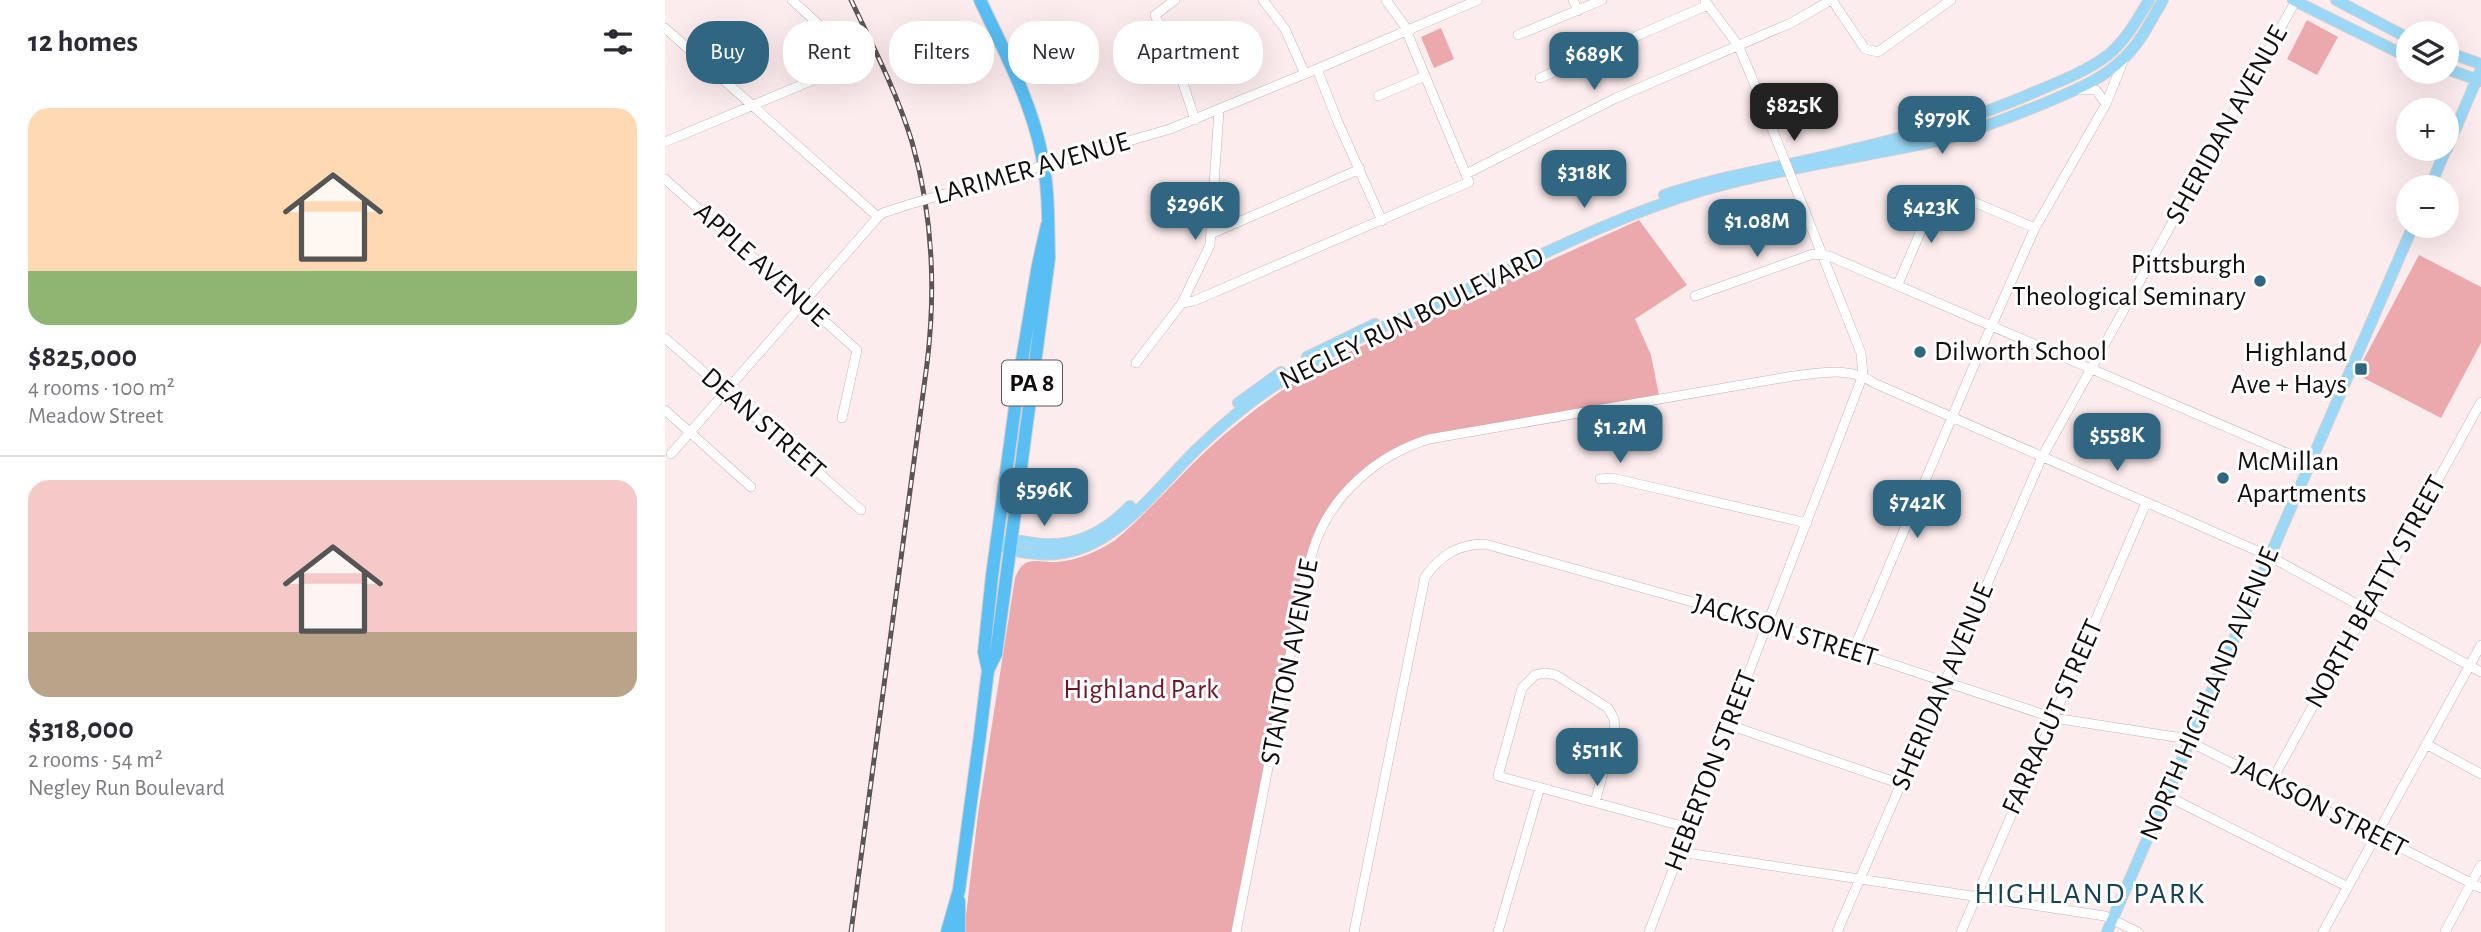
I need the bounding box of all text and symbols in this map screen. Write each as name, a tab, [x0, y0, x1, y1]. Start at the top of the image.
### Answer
chip: Buy	[686, 21, 769, 84]
chip: Rent	[783, 21, 875, 84]
chip: Filters	[889, 21, 994, 84]
chip: New	[1008, 21, 1099, 84]
chip: Apartment	[1113, 21, 1263, 84]
street label: SHERIDAN AVENUE	[2161, 21, 2293, 229]
map controls	[2396, 21, 2459, 238]
button: layers	[2396, 21, 2459, 84]
icon: filters	[599, 23, 637, 61]
text: 12 homes	[28, 27, 138, 57]
pin: $689K	[1545, 32, 1643, 92]
text: $689K	[1565, 43, 1623, 66]
pin: $825K	[1745, 83, 1843, 143]
text: $825K	[1766, 94, 1822, 117]
pin: $979K	[1893, 96, 1991, 156]
button: +	[2396, 98, 2459, 161]
text: $979K	[1914, 107, 1970, 130]
street label: LARIMER AVENUE	[931, 128, 1133, 210]
pin: $318K	[1535, 150, 1633, 210]
icon: home	[270, 154, 396, 280]
text: $318K	[1557, 161, 1611, 184]
button: −	[2396, 175, 2459, 238]
pin: $296K	[1146, 182, 1244, 242]
pin: $423K	[1882, 186, 1980, 245]
text: $296K	[1167, 193, 1223, 216]
text: $423K	[1903, 196, 1959, 219]
street label: APPLE AVENUE	[688, 198, 834, 332]
pin: $1.08M	[1700, 200, 1814, 259]
text: $1.08M	[1724, 210, 1790, 233]
street label: NEGLEY RUN BOULEVARD	[1275, 243, 1549, 395]
place label: Pittsburgh Theological Seminary	[2012, 251, 2246, 311]
marker: Pittsburgh Theological Seminary	[2252, 273, 2268, 289]
place label: Dilworth School	[1934, 338, 2107, 366]
place label: Highland Ave + Hays	[2231, 339, 2347, 399]
text: $825,000	[28, 342, 137, 372]
marker: Dilworth School	[1912, 344, 1928, 360]
road number: PA 8	[1002, 360, 1062, 406]
marker: Highland Ave + Hays	[2353, 361, 2369, 377]
street label: DEAN STREET	[696, 363, 831, 485]
text: 4 rooms · 100 m²	[28, 377, 175, 400]
text: Meadow Street	[28, 405, 163, 428]
pin: $1.2M	[1571, 406, 1669, 465]
pin: $558K	[2068, 414, 2166, 473]
text: $1.2M	[1593, 416, 1647, 439]
text: $558K	[2090, 424, 2145, 447]
place label: McMillan Apartments	[2237, 448, 2367, 508]
pin: $596K	[995, 468, 1093, 528]
marker: McMillan Apartments	[2215, 470, 2231, 486]
street label: NORTH BEATTY STREET	[2300, 471, 2452, 713]
text: $596K	[1016, 479, 1072, 502]
pin: $742K	[1868, 480, 1966, 540]
text: $742K	[1889, 491, 1945, 514]
icon: home	[270, 526, 396, 652]
street label: NORTH HIGHLAND AVENUE	[2136, 543, 2284, 845]
street label: STANTON AVENUE	[1256, 557, 1324, 767]
street label: SHERIDAN AVENUE	[1887, 580, 1999, 794]
street label: JACKSON STREET	[1689, 590, 1881, 673]
street label: FARRAGUT STREET	[1998, 615, 2109, 819]
street label: HEBERTON STREET	[1660, 667, 1762, 875]
park label: Highland Park	[1063, 676, 1219, 704]
text: $318,000	[28, 714, 134, 744]
pin: $511K	[1548, 728, 1646, 788]
text: $511K	[1572, 739, 1622, 762]
text: 2 rooms · 54 m²	[28, 749, 163, 772]
street label: JACKSON STREET	[2228, 751, 2412, 863]
text: Negley Run Boulevard	[28, 777, 225, 800]
district label: HIGHLAND PARK	[1974, 879, 2206, 909]

